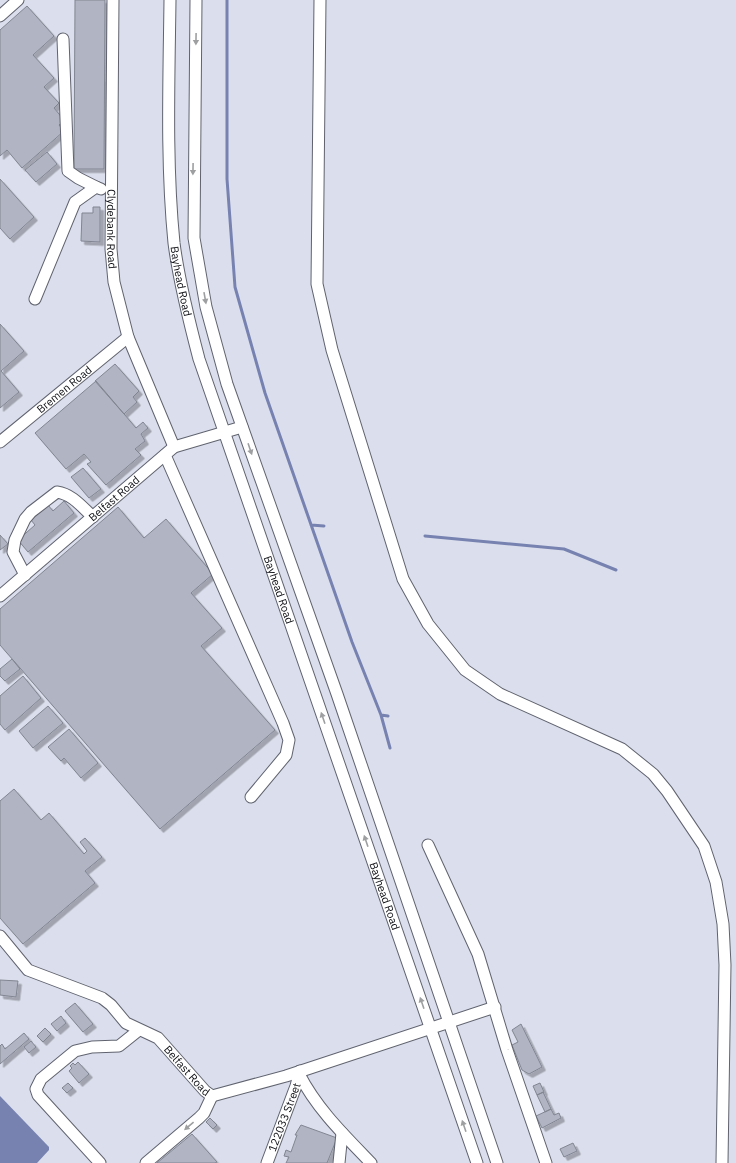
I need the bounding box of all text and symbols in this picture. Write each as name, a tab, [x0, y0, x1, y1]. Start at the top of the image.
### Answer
one-way arrow	[192, 33, 199, 45]
one-way arrow	[190, 163, 196, 176]
street label: Clydebank Road	[104, 189, 120, 269]
street label: Bayhead Road	[167, 245, 195, 318]
one-way arrow	[202, 292, 208, 304]
street label: Bremen Road	[34, 363, 95, 416]
one-way arrow	[247, 444, 253, 456]
street label: Belfast Road	[86, 473, 142, 524]
street label: Bayhead Road	[261, 554, 297, 626]
one-way arrow	[320, 711, 326, 723]
one-way arrow	[362, 834, 368, 846]
street label: Bayhead Road	[366, 860, 403, 932]
one-way arrow	[418, 997, 424, 1009]
street label: Belfast Road	[161, 1043, 212, 1099]
street label: 122033 Street	[265, 1081, 304, 1154]
one-way arrow	[461, 1120, 467, 1132]
one-way arrow	[184, 1122, 195, 1131]

